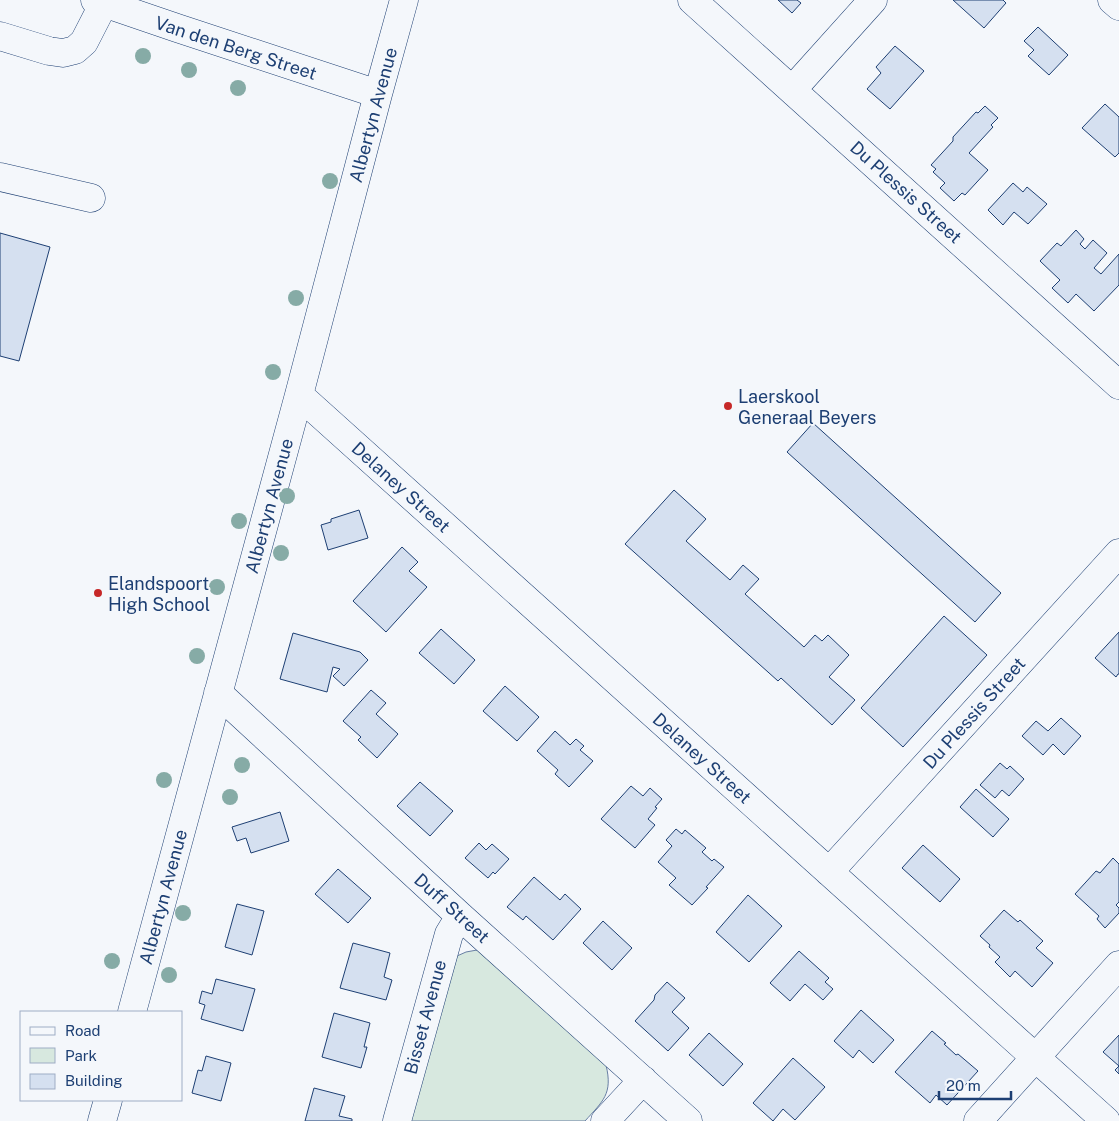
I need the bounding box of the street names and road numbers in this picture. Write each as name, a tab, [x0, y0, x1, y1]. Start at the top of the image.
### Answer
street label: Van den Berg Street	[153, 12, 319, 84]
street label: Albertyn Avenue	[345, 45, 401, 185]
street label: Du Plessis Street	[846, 137, 966, 247]
street label: Albertyn Avenue	[241, 436, 297, 576]
street label: Delaney Street	[348, 437, 454, 537]
street label: Du Plessis Street	[919, 653, 1029, 773]
street label: Delaney Street	[649, 708, 755, 808]
street label: Albertyn Avenue	[135, 827, 191, 967]
street label: Duff Street	[410, 869, 494, 947]
street label: Bisset Avenue	[400, 957, 450, 1077]

